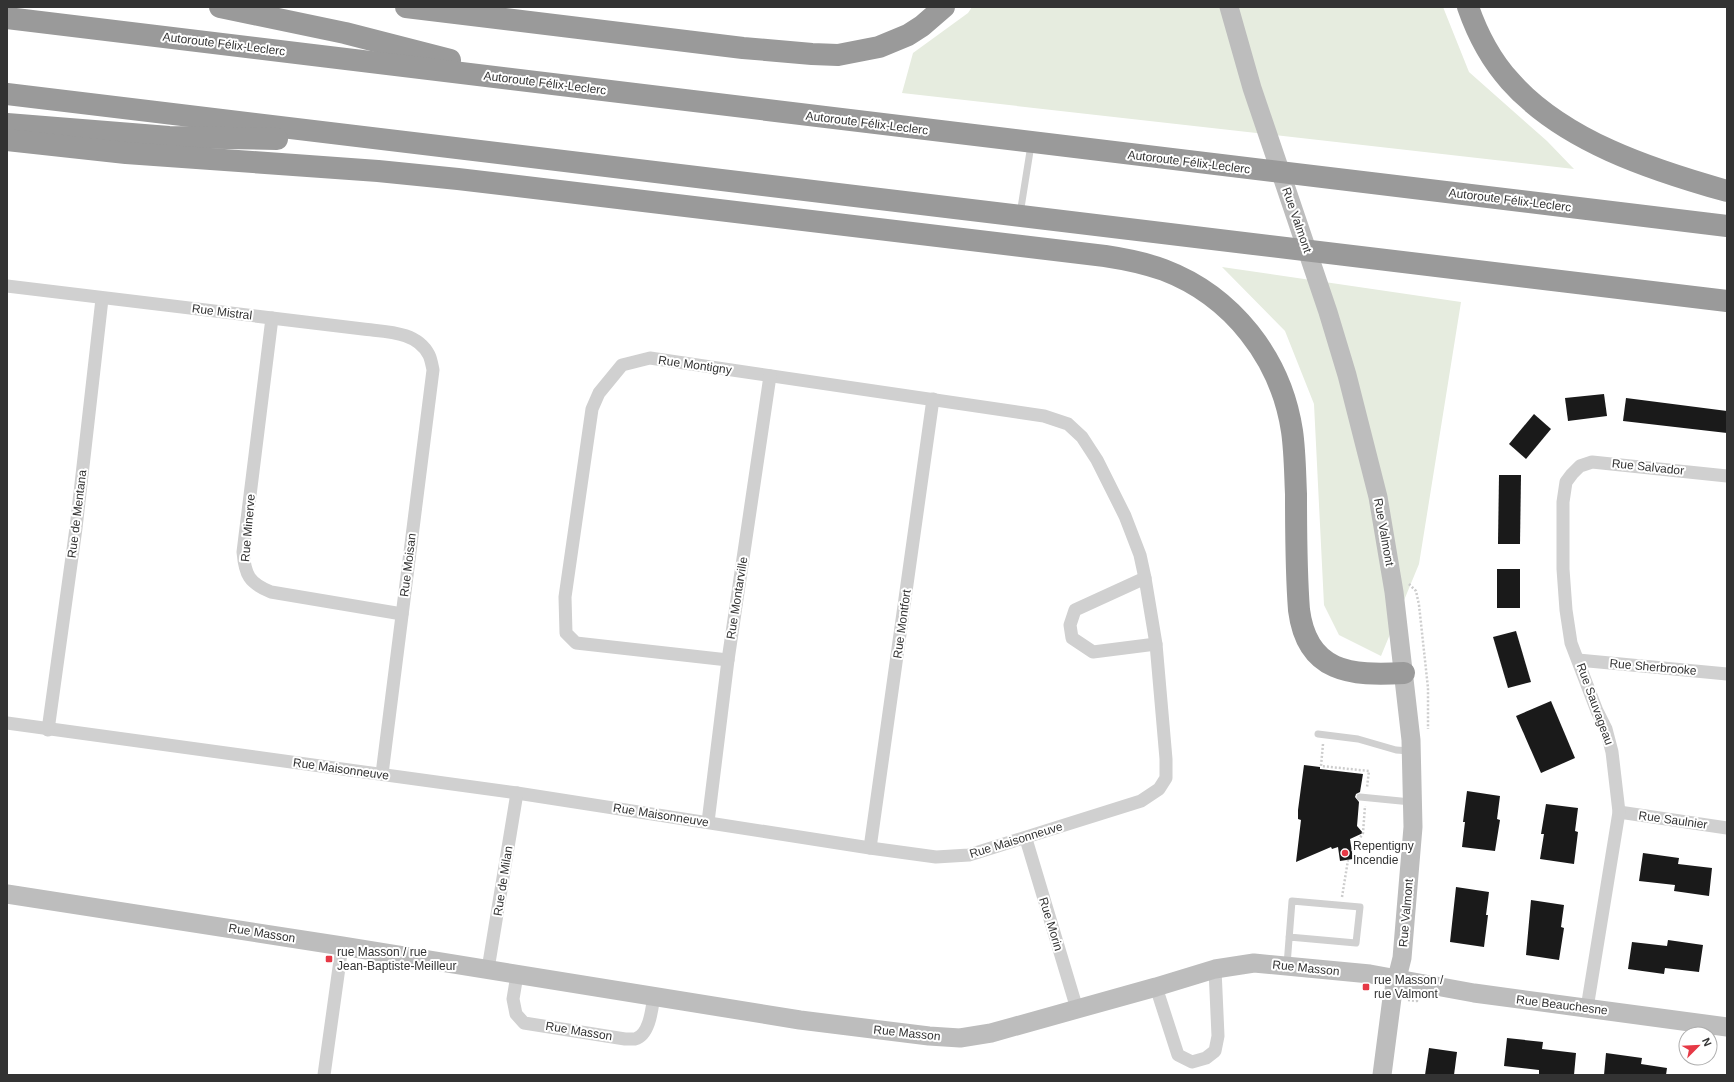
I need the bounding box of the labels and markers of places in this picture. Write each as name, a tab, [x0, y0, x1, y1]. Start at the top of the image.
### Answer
place label: Repentigny Incendie	[1353, 839, 1414, 867]
marker: Repentigny Incendie	[1340, 848, 1350, 858]
place label: rue Masson / rue Jean-Baptiste-Meilleur	[337, 945, 456, 973]
marker: rue Masson / rue Jean-Baptiste-Meilleur	[324, 954, 334, 964]
place label: rue Masson / rue Valmont	[1374, 973, 1444, 1001]
marker: rue Masson / rue Valmont	[1361, 982, 1371, 992]

